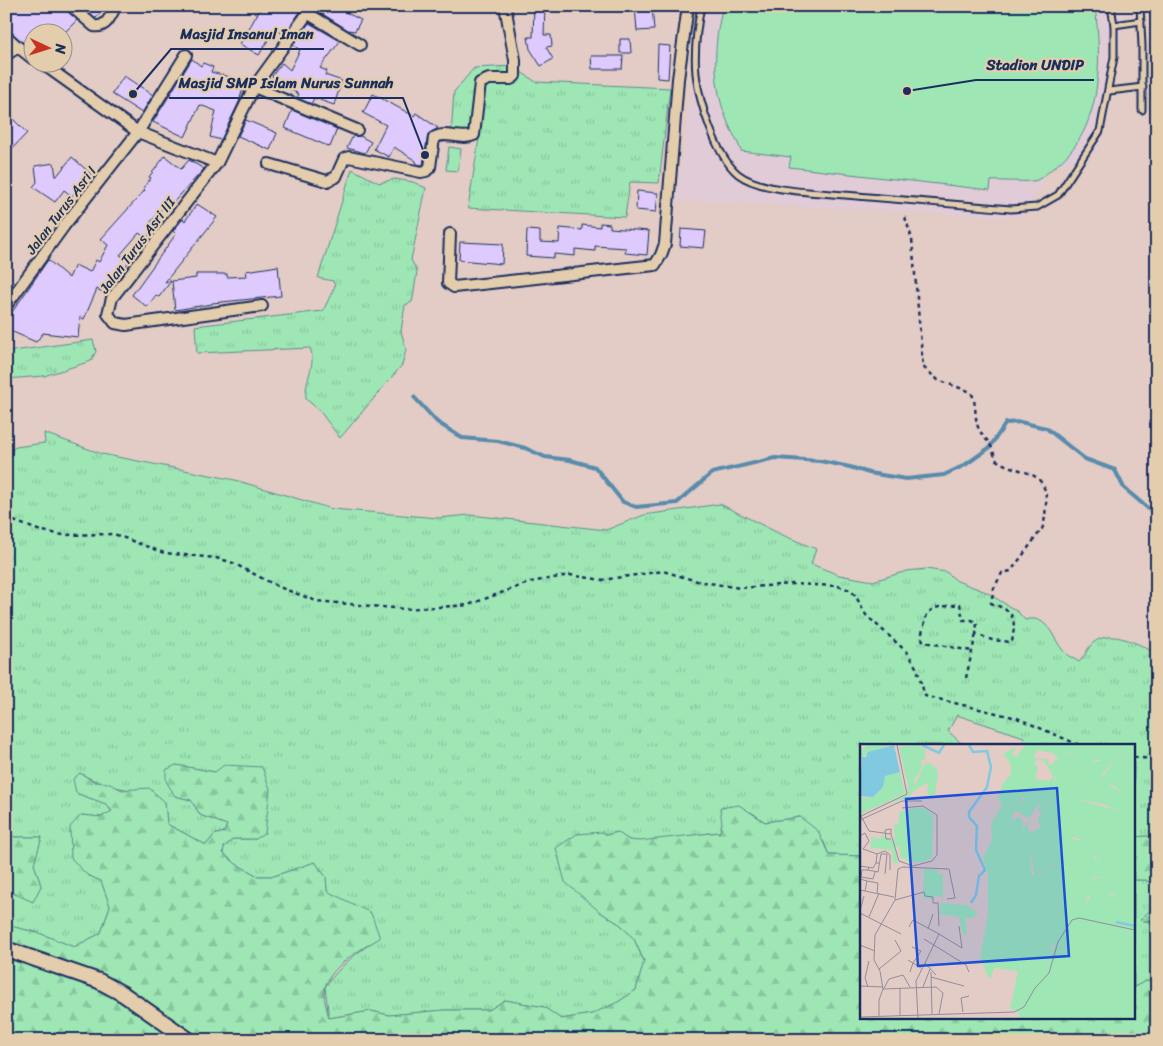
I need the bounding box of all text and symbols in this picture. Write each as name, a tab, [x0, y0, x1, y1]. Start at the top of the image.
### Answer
callout: Masjid Insanul Iman	[171, 19, 324, 49]
text: Masjid Insanul Iman	[179, 21, 315, 47]
north arrow	[22, 22, 72, 72]
text: N	[48, 42, 73, 55]
callout: Stadion UNDIP	[976, 50, 1094, 80]
text: Stadion UNDIP	[985, 52, 1084, 78]
callout: Masjid SMP Islam Nurus Sunnah	[169, 68, 403, 98]
text: Masjid SMP Islam Nurus Sunnah	[178, 70, 394, 96]
street label: Jalan Turus Asri I	[19, 160, 104, 261]
street label: Jalan Turus Asri III	[92, 190, 183, 300]
inset map	[860, 744, 1136, 1018]

